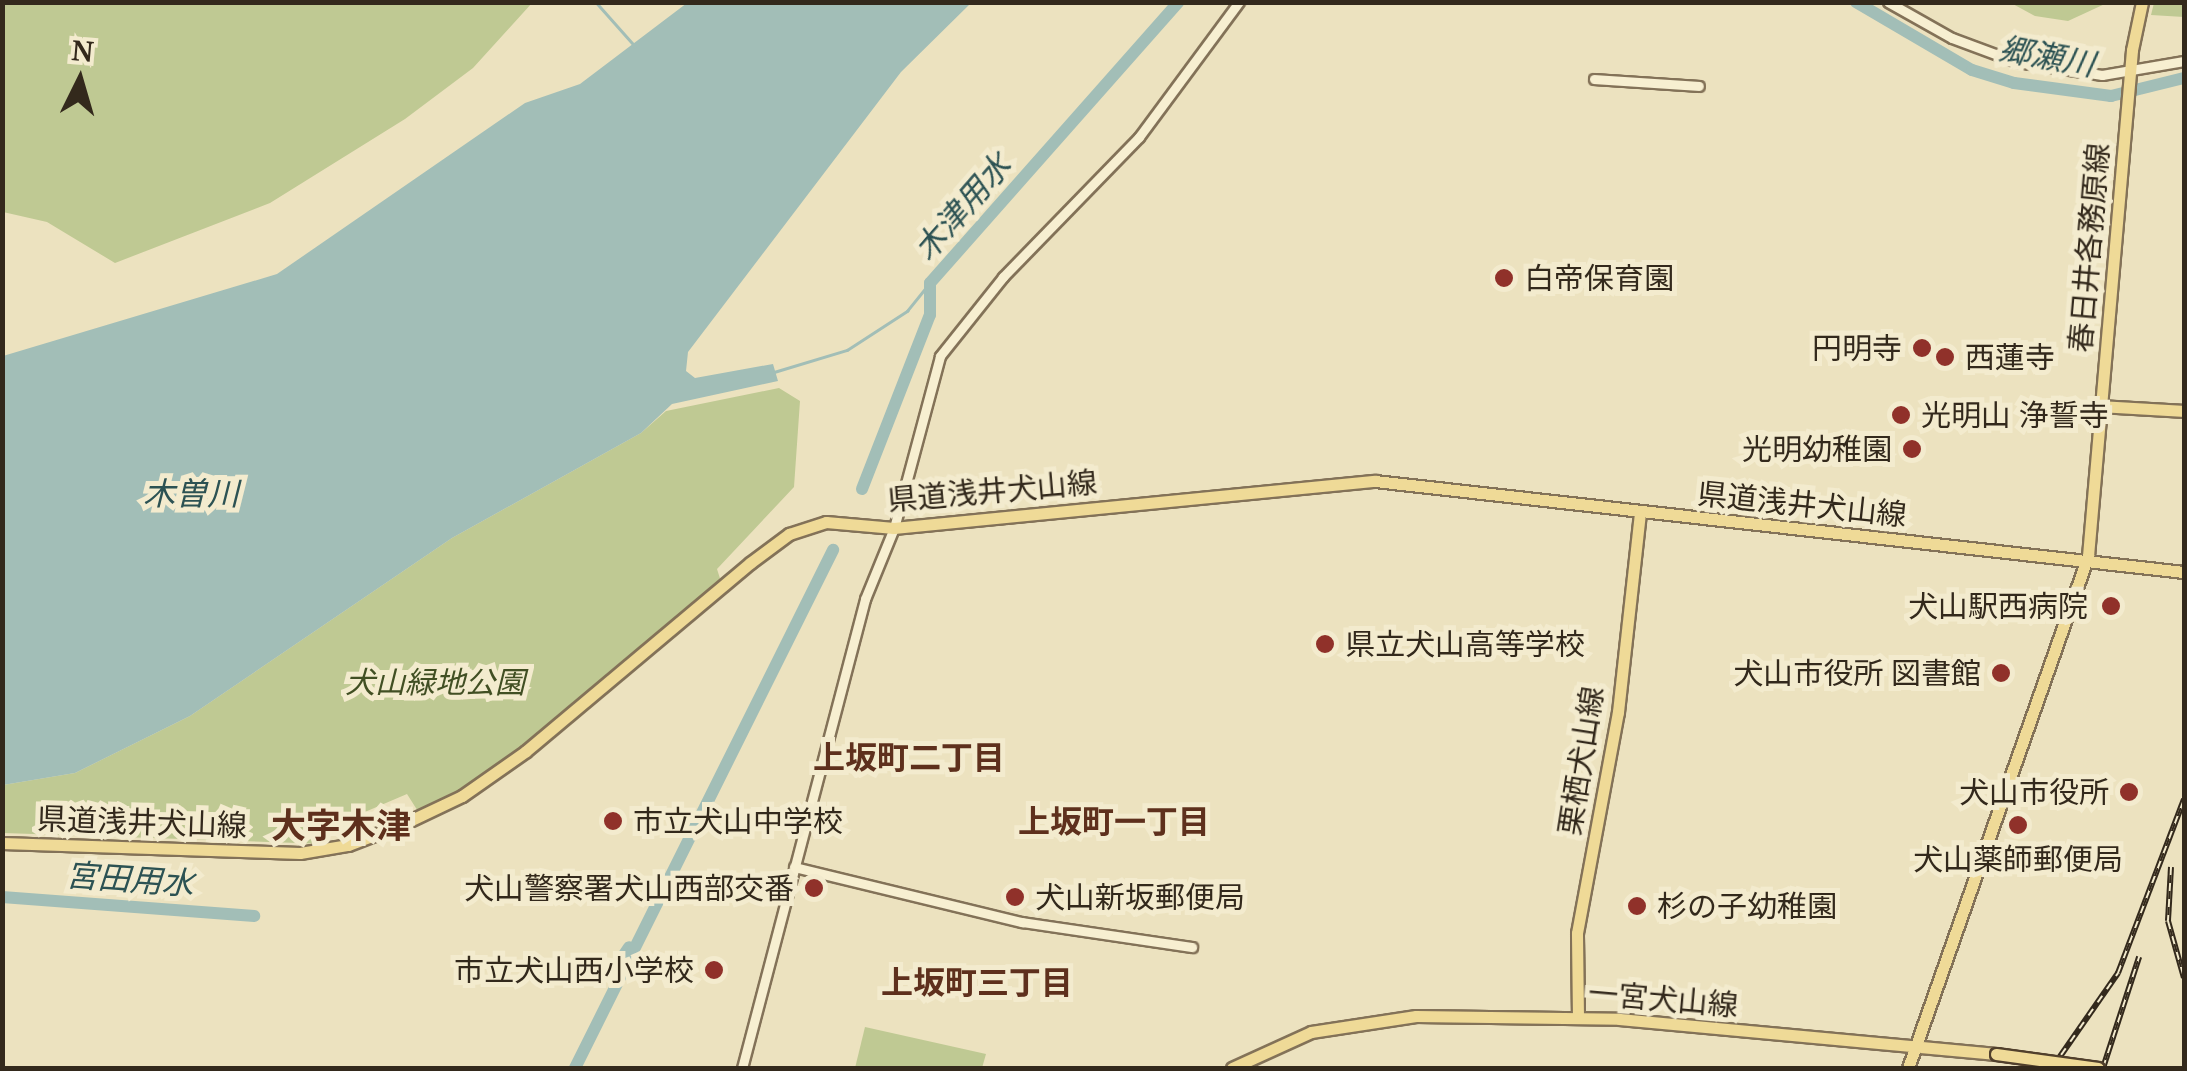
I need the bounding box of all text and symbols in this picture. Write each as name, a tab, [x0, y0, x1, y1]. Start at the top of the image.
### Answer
water label: 郷瀬川	[1996, 29, 2098, 83]
north arrow	[30, 30, 130, 130]
text: N	[70, 30, 95, 70]
street label: 春日井各務原線	[2062, 142, 2116, 354]
water label: 木津用水	[906, 146, 1018, 268]
place label: 白帝保育園	[1524, 260, 1674, 296]
marker: 白帝保育園	[1493, 267, 1515, 289]
place label: 円明寺	[1812, 330, 1902, 366]
marker: 円明寺	[1911, 337, 1933, 359]
place label: 西蓮寺	[1965, 339, 2055, 375]
marker: 西蓮寺	[1934, 346, 1956, 368]
place label: 光明山 浄誓寺	[1921, 397, 2109, 433]
marker: 光明山 浄誓寺	[1890, 404, 1912, 426]
place label: 光明幼稚園	[1742, 431, 1892, 467]
marker: 光明幼稚園	[1901, 438, 1923, 460]
street label: 県道浅井犬山線	[886, 464, 1098, 518]
water label: 木曽川	[143, 474, 239, 512]
street label: 県道浅井犬山線	[1696, 475, 1908, 533]
place label: 犬山駅西病院	[1908, 588, 2088, 624]
marker: 犬山駅西病院	[2098, 593, 2124, 619]
place label: 県立犬山高等学校	[1345, 626, 1585, 662]
marker: 県立犬山高等学校	[1314, 633, 1336, 655]
place label: 犬山市役所 図書館	[1733, 655, 1981, 691]
marker: 犬山市役所 図書館	[1990, 662, 2012, 684]
park label: 犬山緑地公園	[345, 664, 525, 700]
street label: 栗栖犬山線	[1551, 684, 1611, 838]
district label: 上坂町二丁目	[813, 738, 1005, 776]
place label: 犬山市役所	[1959, 774, 2109, 810]
marker: 犬山市役所	[2118, 781, 2140, 803]
street label: 県道浅井犬山線	[36, 800, 248, 844]
district label: 上坂町一丁目	[1018, 802, 1210, 840]
place label: 市立犬山中学校	[633, 803, 843, 839]
district label: 大字木津	[271, 804, 411, 846]
marker: 市立犬山中学校	[602, 810, 624, 832]
marker: 犬山薬師郵便局	[2007, 814, 2029, 836]
place label: 犬山薬師郵便局	[1913, 841, 2123, 877]
water label: 宮田用水	[65, 855, 195, 903]
place label: 犬山警察署犬山西部交番	[464, 870, 794, 906]
marker: 犬山警察署犬山西部交番	[803, 877, 825, 899]
place label: 犬山新坂郵便局	[1035, 879, 1245, 915]
marker: 犬山新坂郵便局	[1004, 886, 1026, 908]
place label: 杉の子幼稚園	[1657, 888, 1837, 924]
marker: 杉の子幼稚園	[1626, 895, 1648, 917]
place label: 市立犬山西小学校	[454, 952, 694, 988]
marker: 市立犬山西小学校	[703, 959, 725, 981]
district label: 上坂町三丁目	[881, 963, 1073, 1001]
street label: 一宮犬山線	[1587, 975, 1739, 1023]

